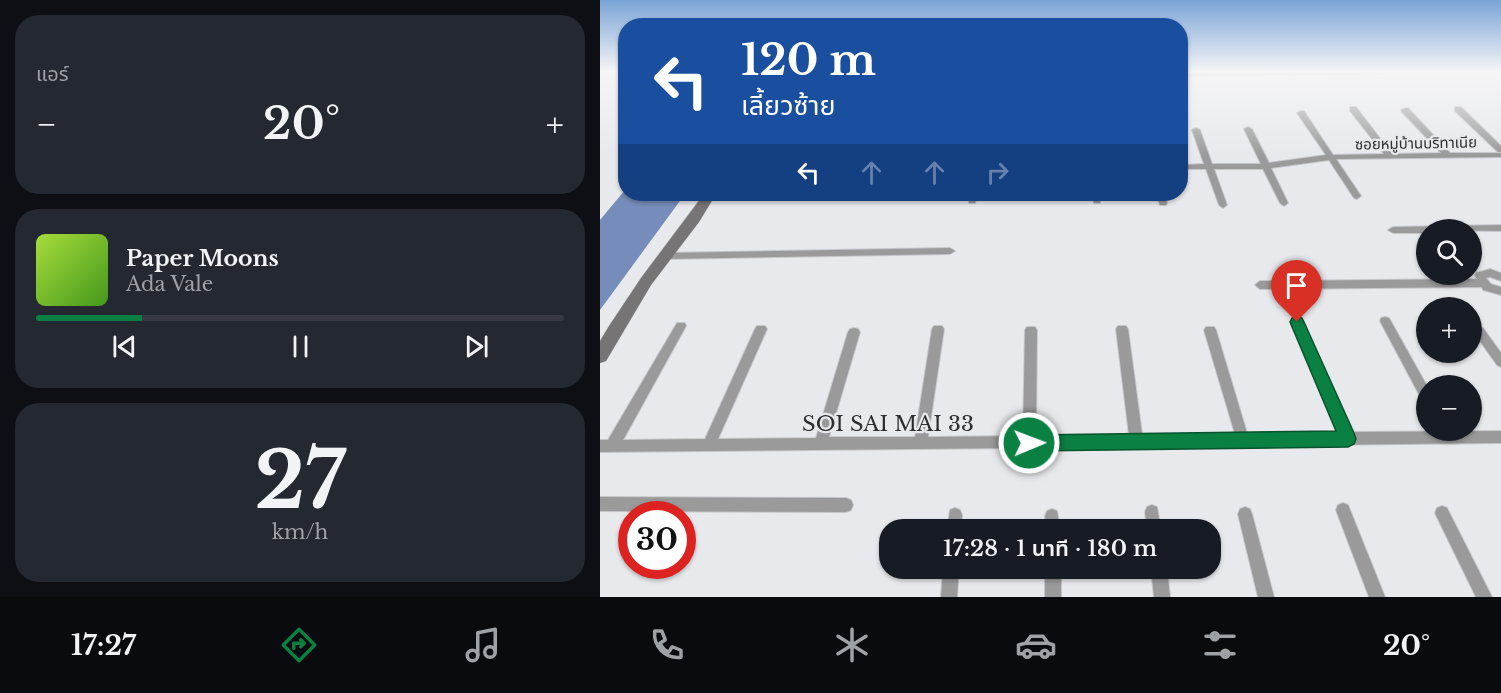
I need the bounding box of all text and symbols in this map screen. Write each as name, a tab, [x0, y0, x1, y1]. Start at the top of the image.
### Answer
text: 120 m	[741, 34, 876, 86]
icon: left	[642, 42, 720, 120]
text: แอร์	[36, 62, 68, 86]
text: เลี้ยวซ้าย	[741, 89, 835, 122]
text: 20°	[263, 95, 340, 151]
text: −	[36, 104, 57, 145]
text: +	[546, 104, 564, 145]
street label: ซอยหมู่บ้านบริทาเนีย	[1355, 132, 1477, 154]
icon: left	[792, 156, 825, 189]
icon: ahead	[855, 156, 888, 189]
icon: ahead	[918, 156, 951, 189]
icon: right	[981, 156, 1014, 189]
map controls	[1416, 219, 1482, 441]
button: search	[1416, 219, 1482, 285]
text: Paper Moons	[126, 245, 279, 272]
pin	[1271, 260, 1322, 322]
icon: arrive	[1280, 269, 1313, 302]
text: Ada Vale	[126, 272, 213, 296]
button: +	[1416, 297, 1482, 363]
icon: previous	[108, 330, 141, 363]
icon: pause	[284, 330, 317, 363]
icon: next	[460, 330, 493, 363]
button: −	[1416, 375, 1482, 441]
street label: SOI SAI MAI 33	[802, 411, 974, 437]
position arrow	[997, 411, 1061, 475]
text: 27	[254, 432, 346, 529]
speed limit sign: 30	[618, 501, 696, 579]
text: km/h	[272, 520, 328, 544]
text: 17:28 · 1 นาที · 180 m	[943, 535, 1157, 562]
icon: directions	[278, 624, 320, 666]
icon: music	[462, 624, 504, 666]
icon: phone	[646, 624, 688, 666]
icon: climate	[831, 624, 873, 666]
icon: car	[1015, 624, 1057, 666]
icon: filters	[1199, 624, 1241, 666]
text: 17:27	[71, 629, 136, 662]
text: 20°	[1383, 629, 1430, 662]

